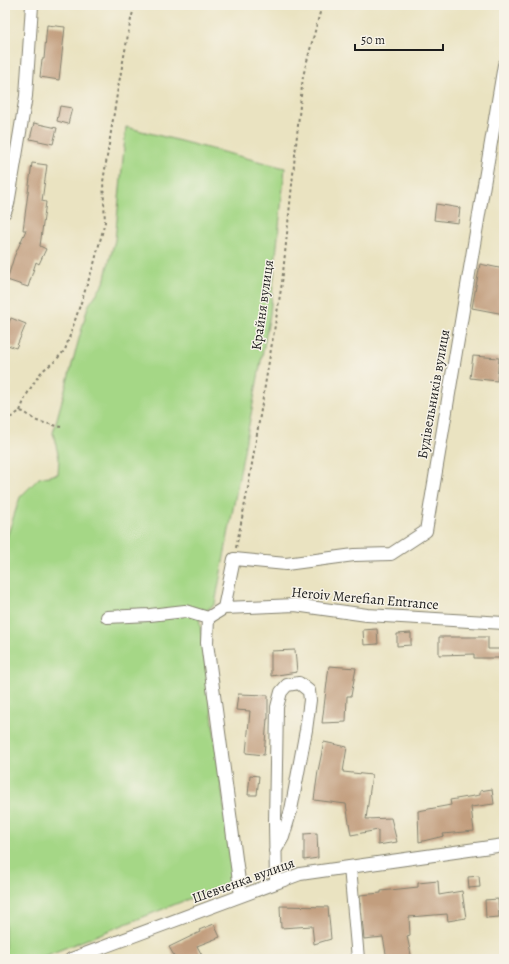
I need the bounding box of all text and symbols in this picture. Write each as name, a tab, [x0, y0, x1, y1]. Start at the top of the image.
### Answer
scale bar	[355, 26, 443, 52]
text: 50 m	[361, 32, 385, 48]
street label: Крайня вулиця	[247, 258, 278, 351]
street label: Будівельників вулиця	[413, 328, 454, 460]
street label: Heroiv Merefian Entrance	[291, 583, 439, 614]
street label: Шевченка вулиця	[189, 853, 297, 908]

